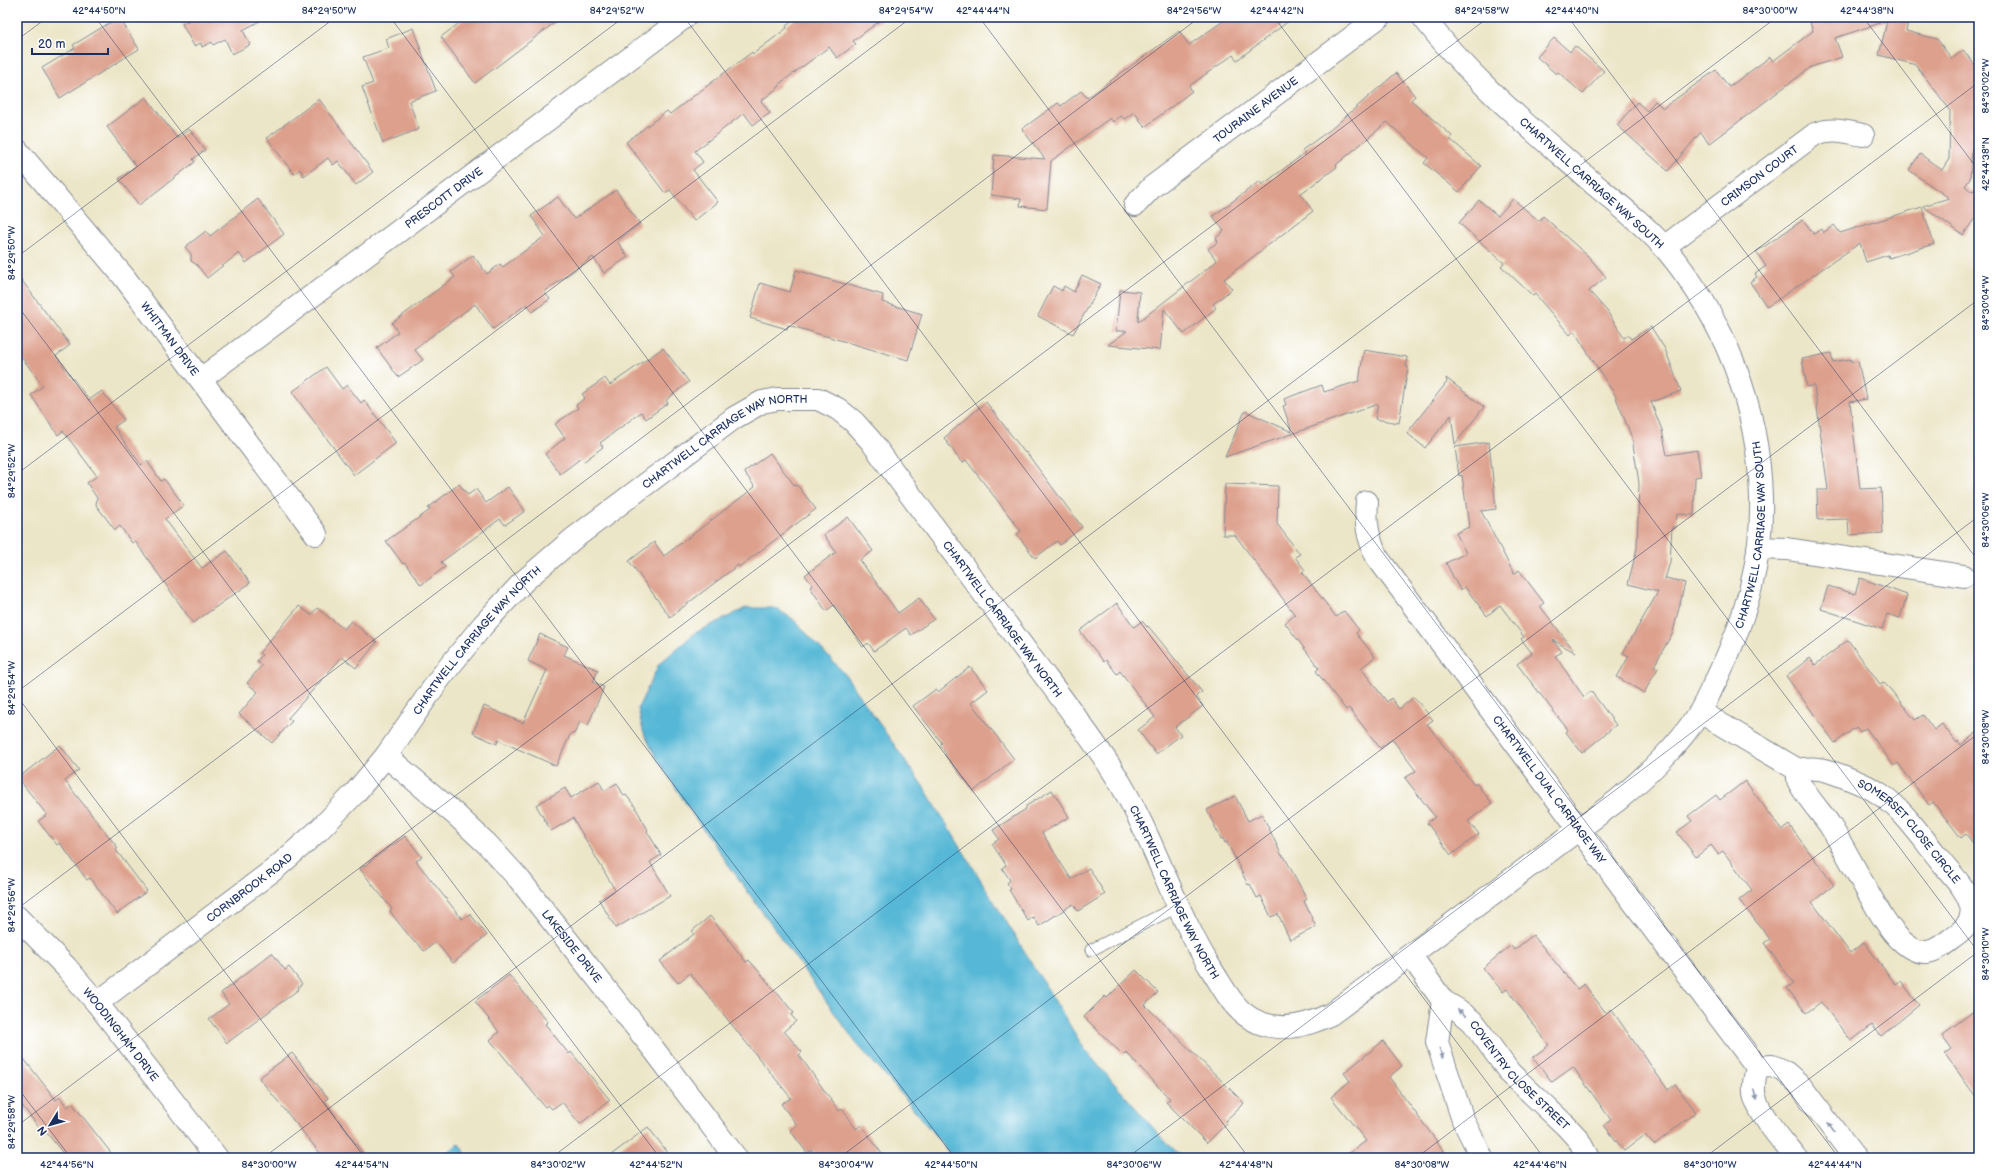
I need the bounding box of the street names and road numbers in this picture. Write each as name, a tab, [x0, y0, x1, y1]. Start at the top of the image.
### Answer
street label: TOURAINE AVENUE	[1211, 74, 1301, 146]
street label: CHARTWELL CARRIAGE WAY SOUTH	[1517, 115, 1667, 252]
street label: CRIMSON COURT	[1718, 143, 1801, 209]
street label: PRESCOTT DRIVE	[402, 165, 485, 231]
street label: WHITMAN DRIVE	[138, 299, 201, 378]
street label: CHARTWELL CARRIAGE WAY NORTH	[640, 393, 808, 492]
street label: CHARTWELL CARRIAGE WAY SOUTH	[1733, 440, 1768, 630]
street label: CHARTWELL CARRIAGE WAY NORTH	[940, 539, 1065, 700]
street label: CHARTWELL CARRIAGE WAY NORTH	[411, 563, 544, 717]
street label: CHARTWELL DUAL CARRIAGE WAY	[1490, 713, 1609, 867]
street label: SOMERSET CLOSE CIRCLE	[1856, 777, 1963, 886]
street label: CHARTWELL CARRIAGE WAY NORTH	[1127, 803, 1222, 982]
street label: CORNBROOK ROAD	[204, 851, 295, 925]
street label: LAKESIDE DRIVE	[539, 907, 604, 985]
street label: WOODINGHAM DRIVE	[80, 985, 161, 1084]
street label: COVENTRY CLOSE STREET	[1467, 1018, 1572, 1133]

